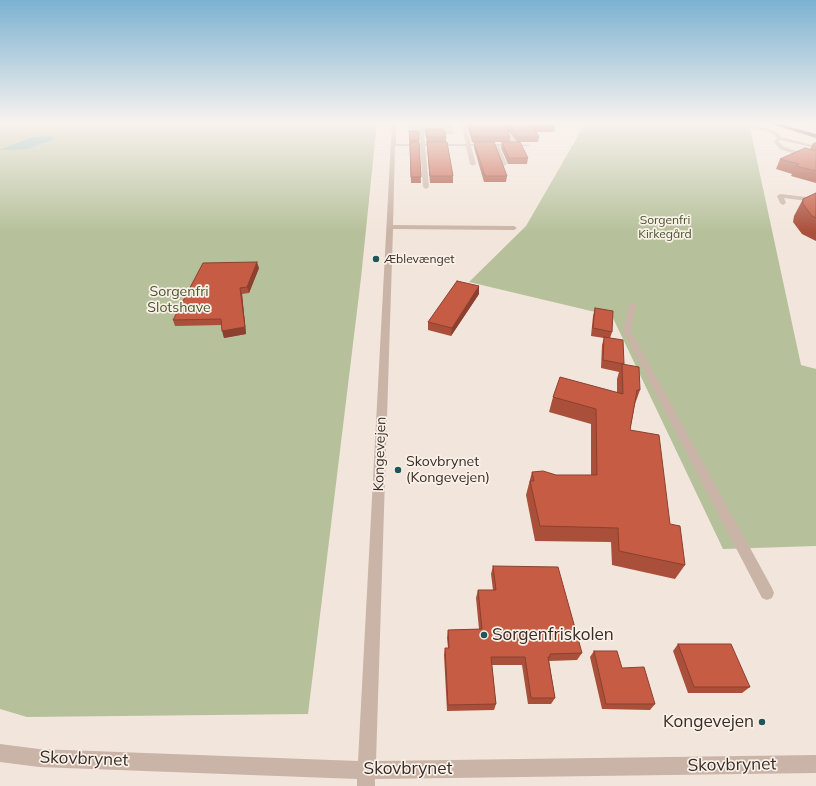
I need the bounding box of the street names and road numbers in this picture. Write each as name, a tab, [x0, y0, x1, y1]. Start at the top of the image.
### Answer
street label: Kongevejen	[370, 416, 390, 492]
street label: Skovbrynet	[39, 747, 129, 771]
street label: Skovbrynet	[687, 754, 777, 776]
street label: Skovbrynet	[364, 759, 452, 779]

